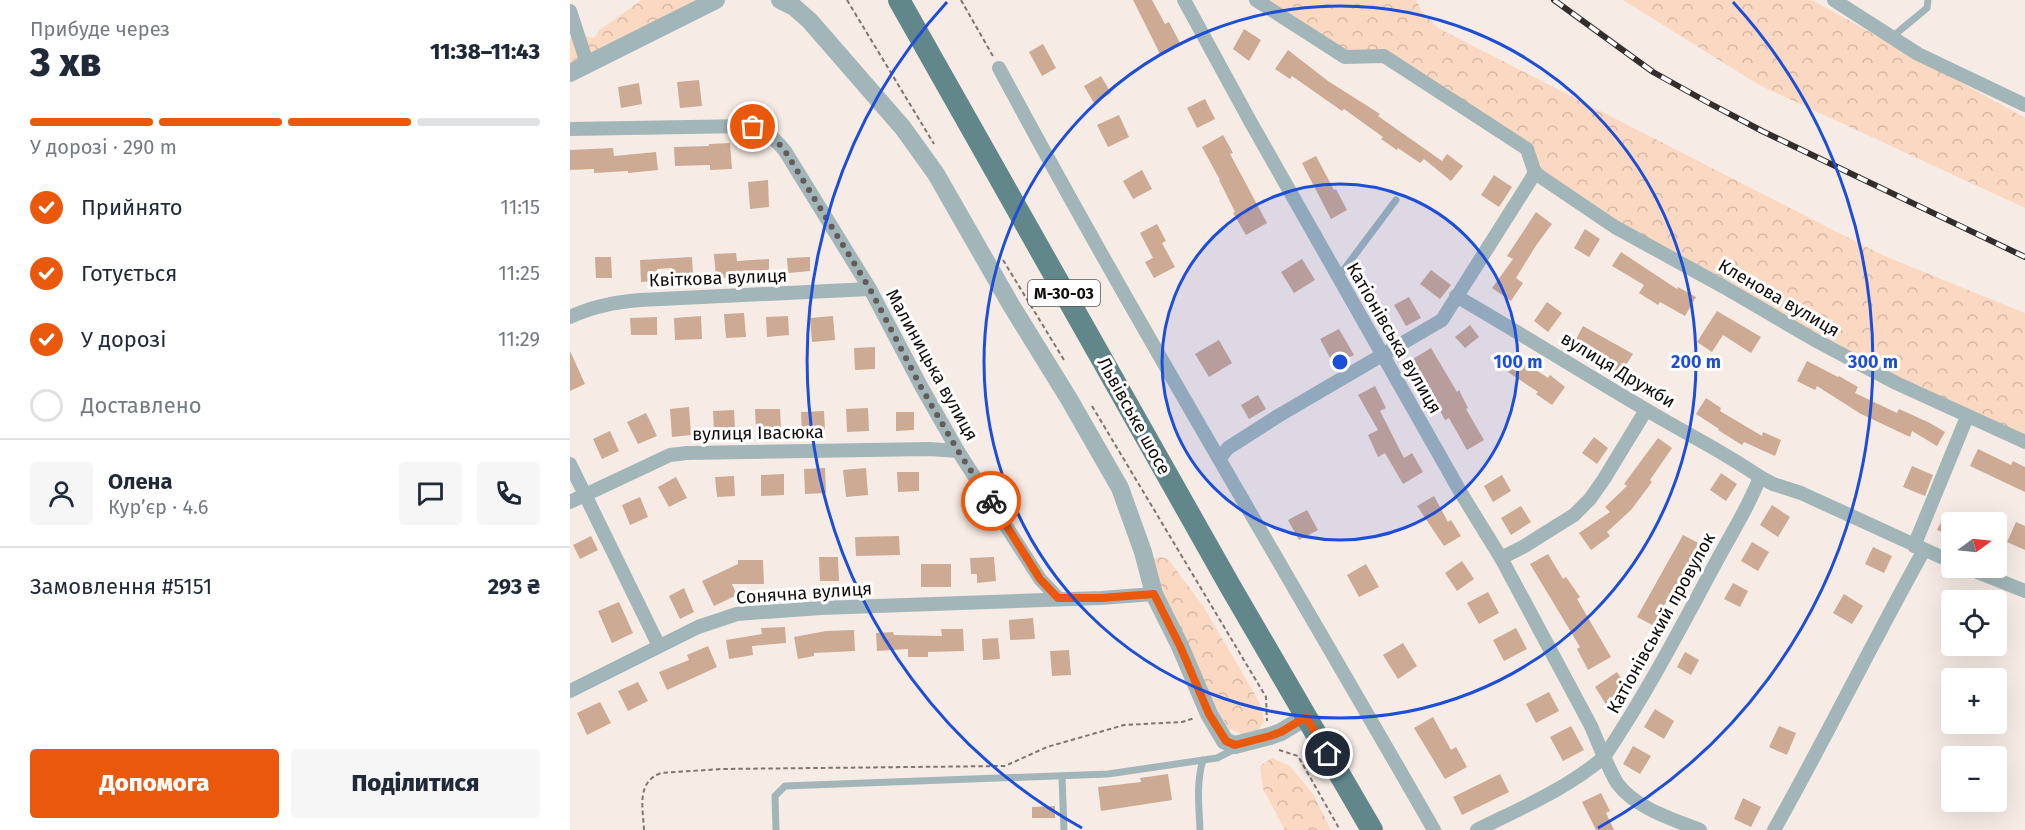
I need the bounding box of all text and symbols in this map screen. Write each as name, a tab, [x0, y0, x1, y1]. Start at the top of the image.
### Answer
text: Прибуде через	[30, 17, 170, 41]
text: 11:38–11:43	[430, 38, 540, 65]
text: 3 хв	[30, 40, 101, 86]
pin	[727, 101, 778, 152]
icon: bag	[736, 110, 769, 143]
text: У дорозі · 290 m	[30, 135, 177, 159]
icon: check	[30, 191, 63, 224]
text: Прийнято	[81, 194, 183, 221]
text: 11:15	[500, 195, 540, 219]
street label: Кленова вулиця	[1714, 254, 1844, 342]
icon: check	[30, 257, 63, 290]
street label: Катіонівська вулиця	[1342, 258, 1446, 418]
text: Готується	[81, 260, 177, 287]
text: 11:25	[498, 261, 540, 285]
street label: Квіткова вулиця	[648, 265, 788, 291]
road number: М-30-03	[1028, 280, 1100, 306]
street label: Малиницька вулиця	[881, 285, 983, 445]
icon: check	[30, 323, 63, 356]
text: У дорозі	[81, 326, 166, 353]
text: 11:29	[498, 327, 540, 351]
street label: вулиця Дружби	[1557, 327, 1679, 413]
text: 100 m	[1494, 351, 1542, 373]
text: 200 m	[1671, 351, 1721, 373]
text: 300 m	[1847, 351, 1898, 373]
centre of rings	[1330, 352, 1350, 372]
street label: Львівське шосе	[1093, 353, 1175, 479]
text: Доставлено	[81, 392, 202, 419]
street label: вулиця Івасюка	[692, 421, 824, 445]
button: person	[30, 462, 93, 525]
button: chat	[399, 462, 462, 525]
button: phone	[477, 462, 540, 525]
text: Олена	[108, 468, 173, 495]
courier	[961, 471, 1021, 531]
icon: bike	[975, 485, 1008, 518]
text: Кур’єр · 4.6	[108, 495, 208, 519]
north arrow	[1941, 512, 2007, 578]
map controls	[1941, 512, 2007, 812]
street label: Катіонівський провулок	[1602, 528, 1720, 717]
text: Замовлення #5151	[30, 573, 212, 600]
text: 293 ₴	[488, 573, 540, 600]
street label: Сонячна вулиця	[735, 577, 873, 609]
button: locate	[1941, 590, 2007, 656]
button: +	[1941, 668, 2007, 734]
pin	[1302, 728, 1353, 779]
icon: home	[1311, 737, 1344, 770]
button: −	[1941, 746, 2007, 812]
button: Допомога	[30, 749, 279, 818]
button: Поділитися	[291, 749, 540, 818]

